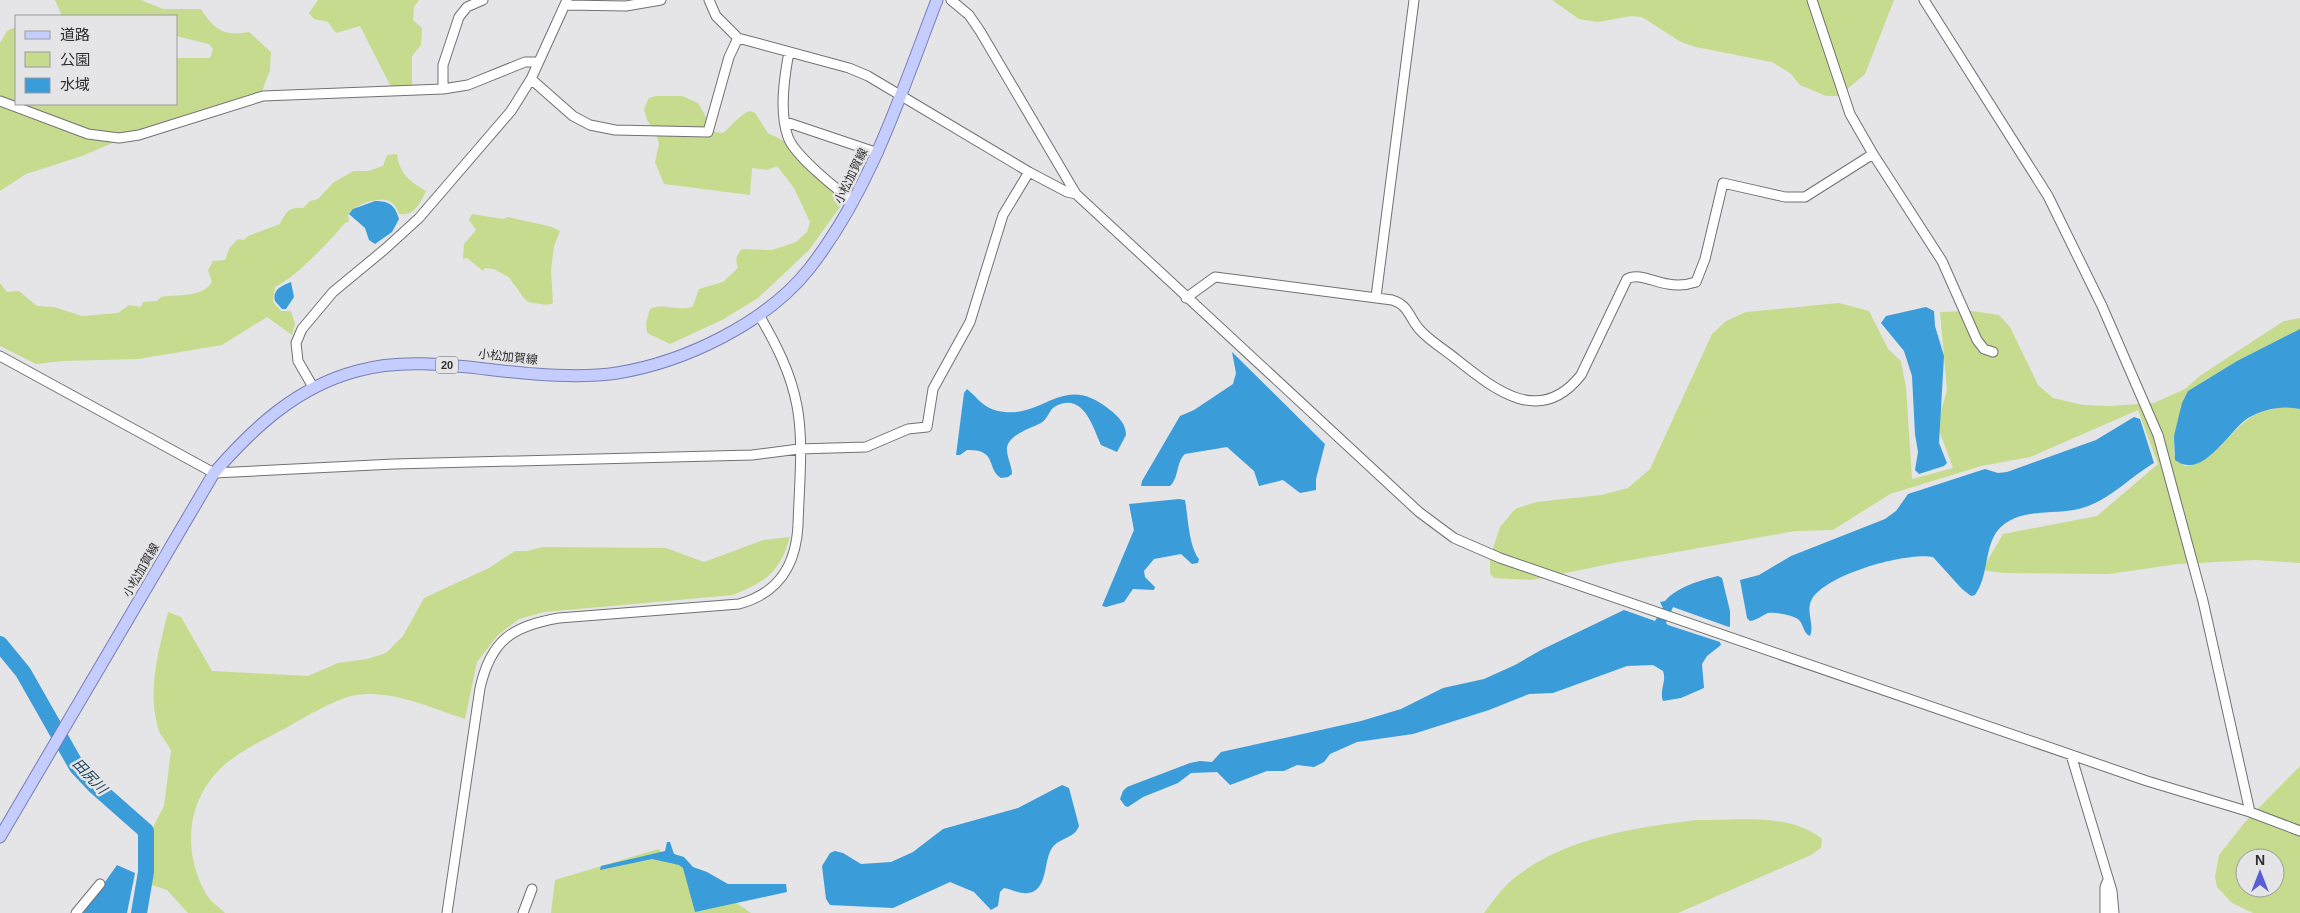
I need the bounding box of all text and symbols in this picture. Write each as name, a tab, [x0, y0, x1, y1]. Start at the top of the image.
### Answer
legend	[15, 15, 178, 105]
text: 道路	[60, 26, 90, 43]
text: 公園	[60, 51, 90, 68]
text: 水域	[60, 76, 90, 93]
street label: 小松加賀線	[832, 146, 870, 206]
street label: 小松加賀線	[477, 347, 539, 367]
road number: 20	[436, 356, 458, 374]
street label: 小松加賀線	[120, 541, 162, 599]
water label: 田尻川	[70, 755, 112, 798]
north arrow	[2235, 848, 2285, 898]
text: N	[2255, 852, 2265, 868]

